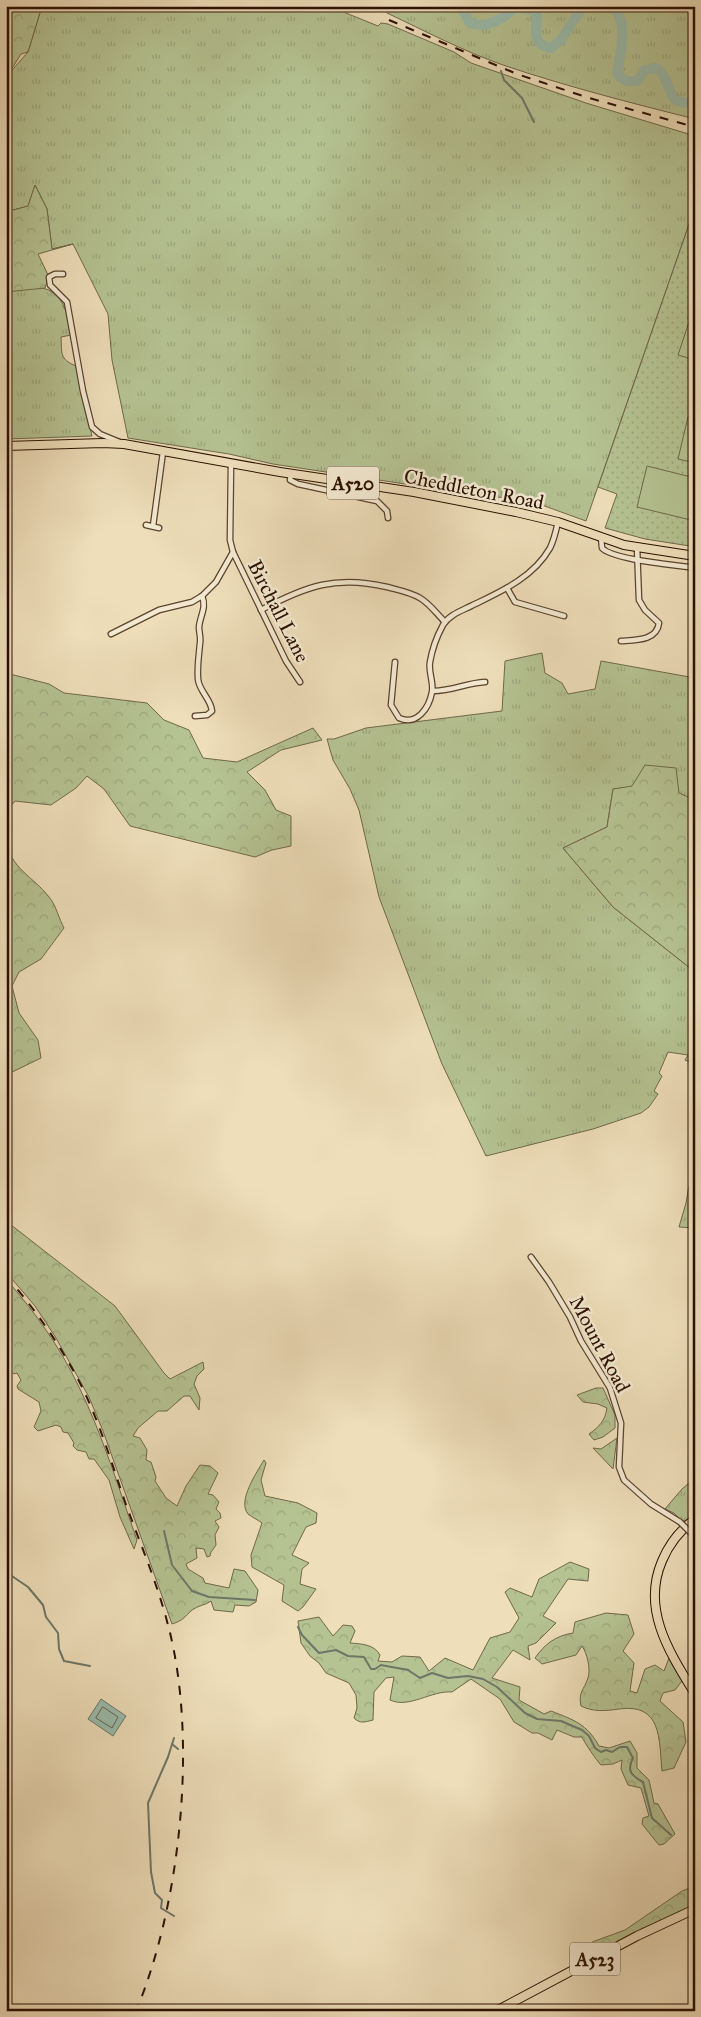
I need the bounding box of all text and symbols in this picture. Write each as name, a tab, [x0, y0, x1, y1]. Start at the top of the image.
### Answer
street label: Cheddleton Road	[402, 464, 546, 514]
road number: A520	[327, 466, 379, 499]
street label: Birchall Lane	[243, 556, 315, 666]
street label: Mount Road	[565, 1292, 635, 1396]
road number: A523	[570, 1942, 620, 1976]

